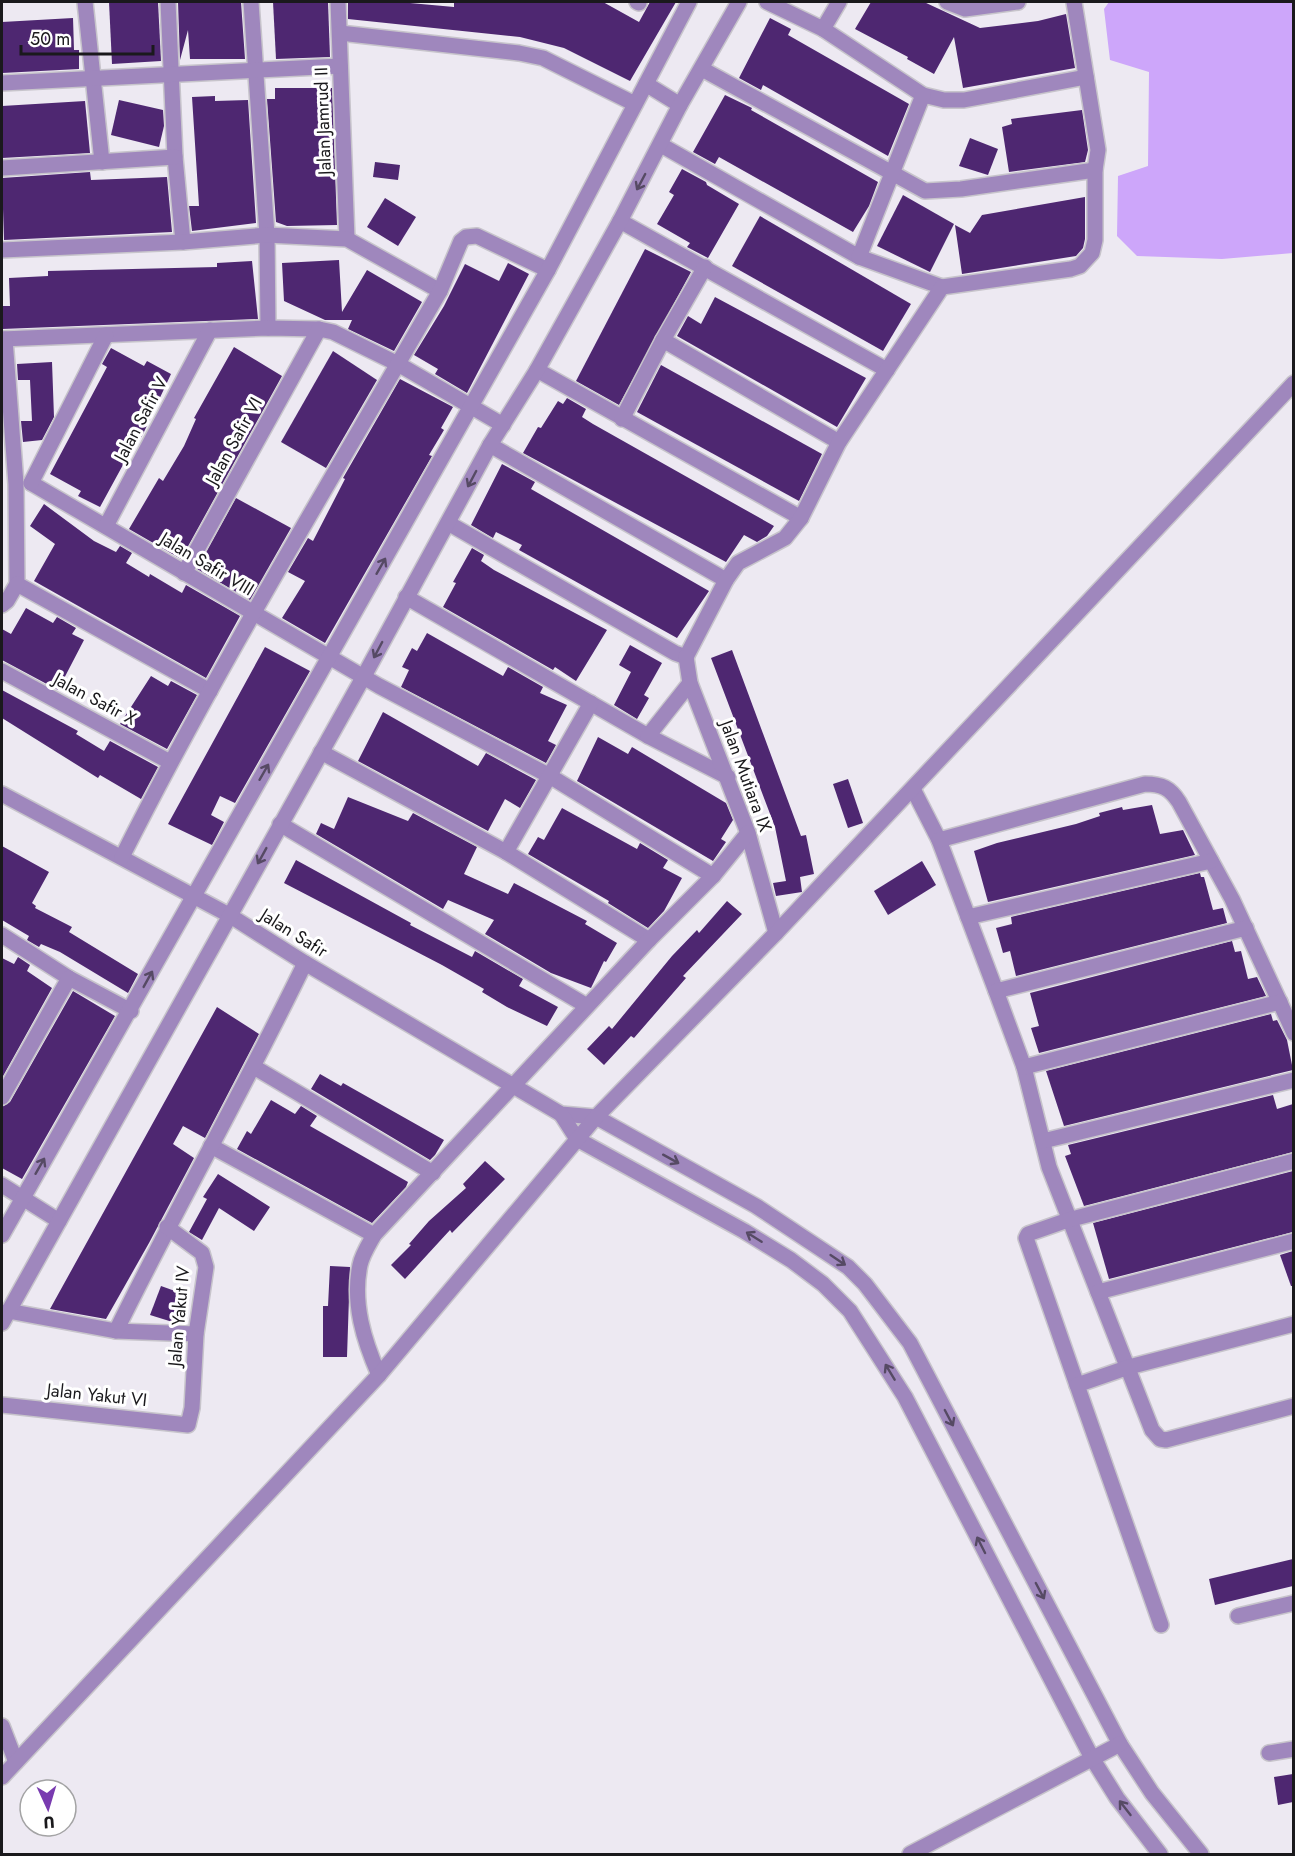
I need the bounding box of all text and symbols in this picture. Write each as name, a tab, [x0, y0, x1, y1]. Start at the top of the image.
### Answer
scale bar	[21, 18, 153, 56]
text: 50 m	[30, 26, 70, 52]
street label: Jalan Jamrud II	[308, 67, 338, 177]
one-way arrow	[635, 173, 647, 190]
street label: Jalan Safir V	[107, 372, 174, 468]
street label: Jalan Safir VI	[198, 392, 269, 491]
one-way arrow	[466, 470, 478, 487]
street label: Jalan Safir VIII	[153, 525, 259, 602]
one-way arrow	[375, 558, 387, 575]
one-way arrow	[372, 641, 384, 658]
street label: Jalan Safir X	[47, 665, 141, 732]
street label: Jalan Mutiara IX	[713, 715, 778, 835]
one-way arrow	[258, 764, 270, 781]
one-way arrow	[256, 847, 268, 864]
street label: Jalan Safir	[254, 901, 333, 964]
one-way arrow	[142, 971, 154, 988]
one-way arrow	[662, 1154, 680, 1165]
one-way arrow	[35, 1158, 47, 1175]
one-way arrow	[746, 1230, 763, 1242]
one-way arrow	[829, 1254, 846, 1267]
street label: Jalan Yakut IV	[161, 1265, 196, 1369]
one-way arrow	[884, 1364, 896, 1381]
street label: Jalan Yakut VI	[44, 1377, 148, 1413]
one-way arrow	[943, 1409, 955, 1426]
one-way arrow	[975, 1536, 987, 1554]
one-way arrow	[1035, 1581, 1046, 1599]
north arrow	[18, 1778, 78, 1838]
one-way arrow	[1118, 1800, 1131, 1816]
text: U	[43, 1811, 55, 1834]

